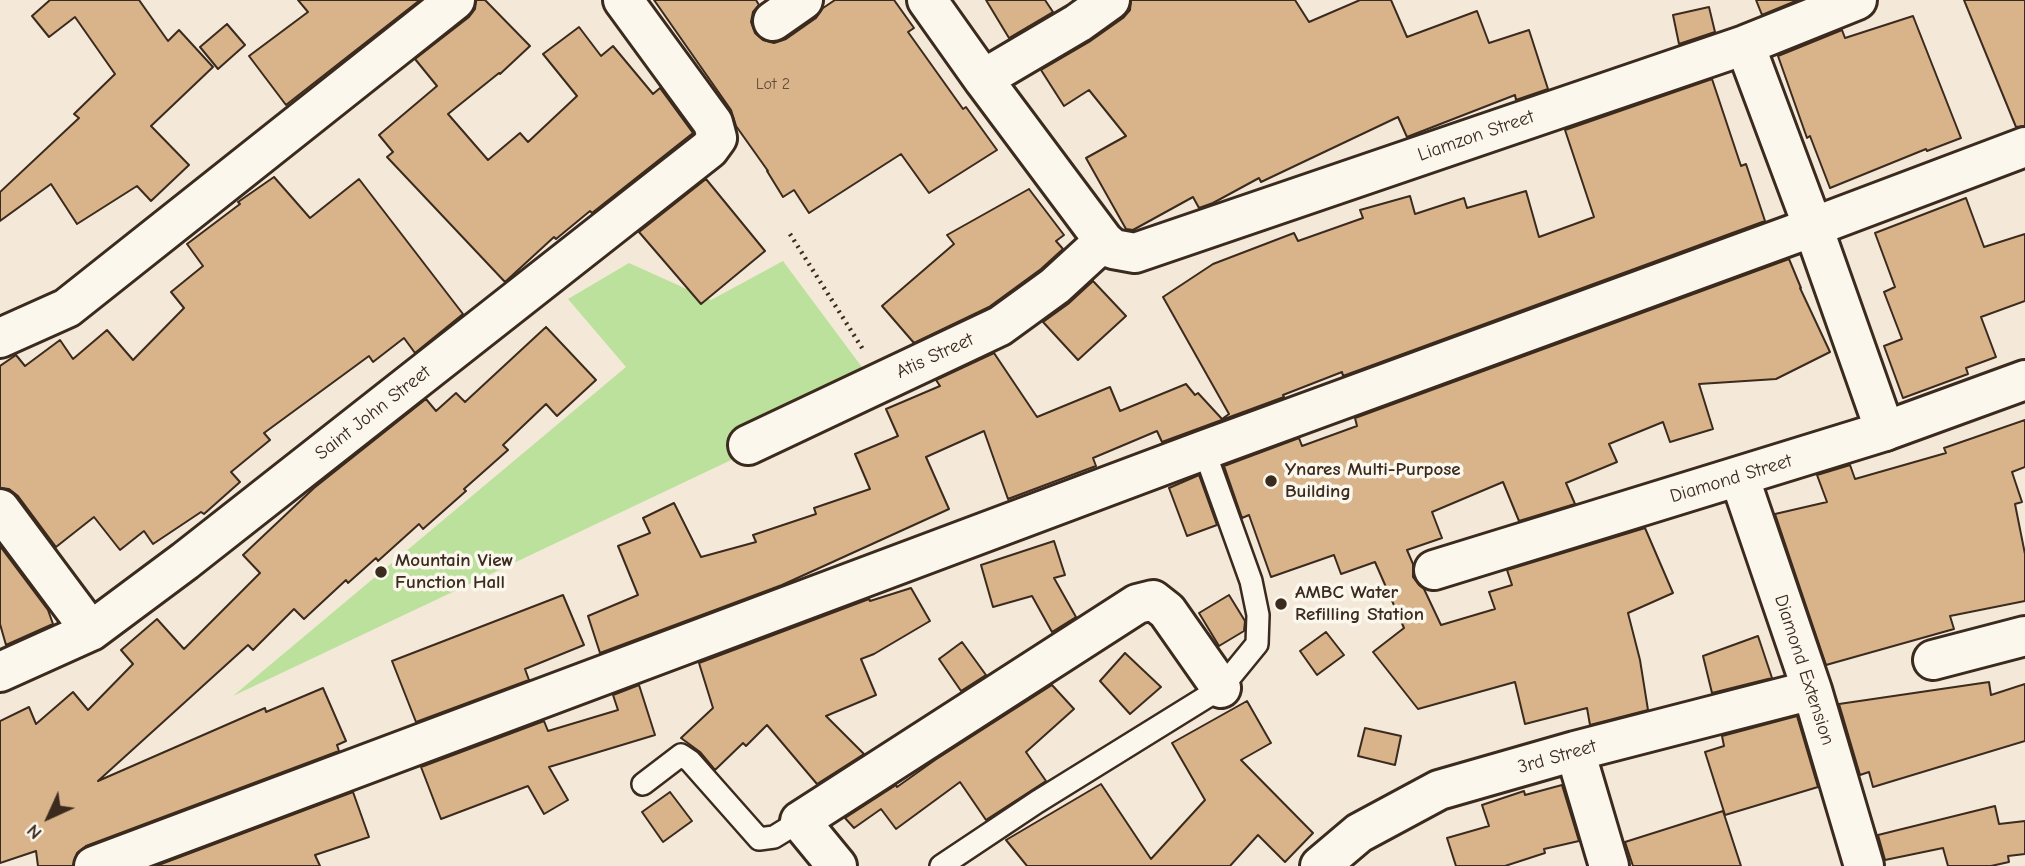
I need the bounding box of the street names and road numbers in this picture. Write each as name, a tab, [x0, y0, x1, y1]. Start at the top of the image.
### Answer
street label: Liamzon Street	[1415, 105, 1537, 167]
street label: Atis Street	[893, 328, 977, 384]
street label: Saint John Street	[311, 361, 435, 465]
street label: Diamond Street	[1667, 450, 1795, 508]
street label: Diamond Extension	[1769, 592, 1839, 748]
street label: 3rd Street	[1515, 735, 1599, 779]

